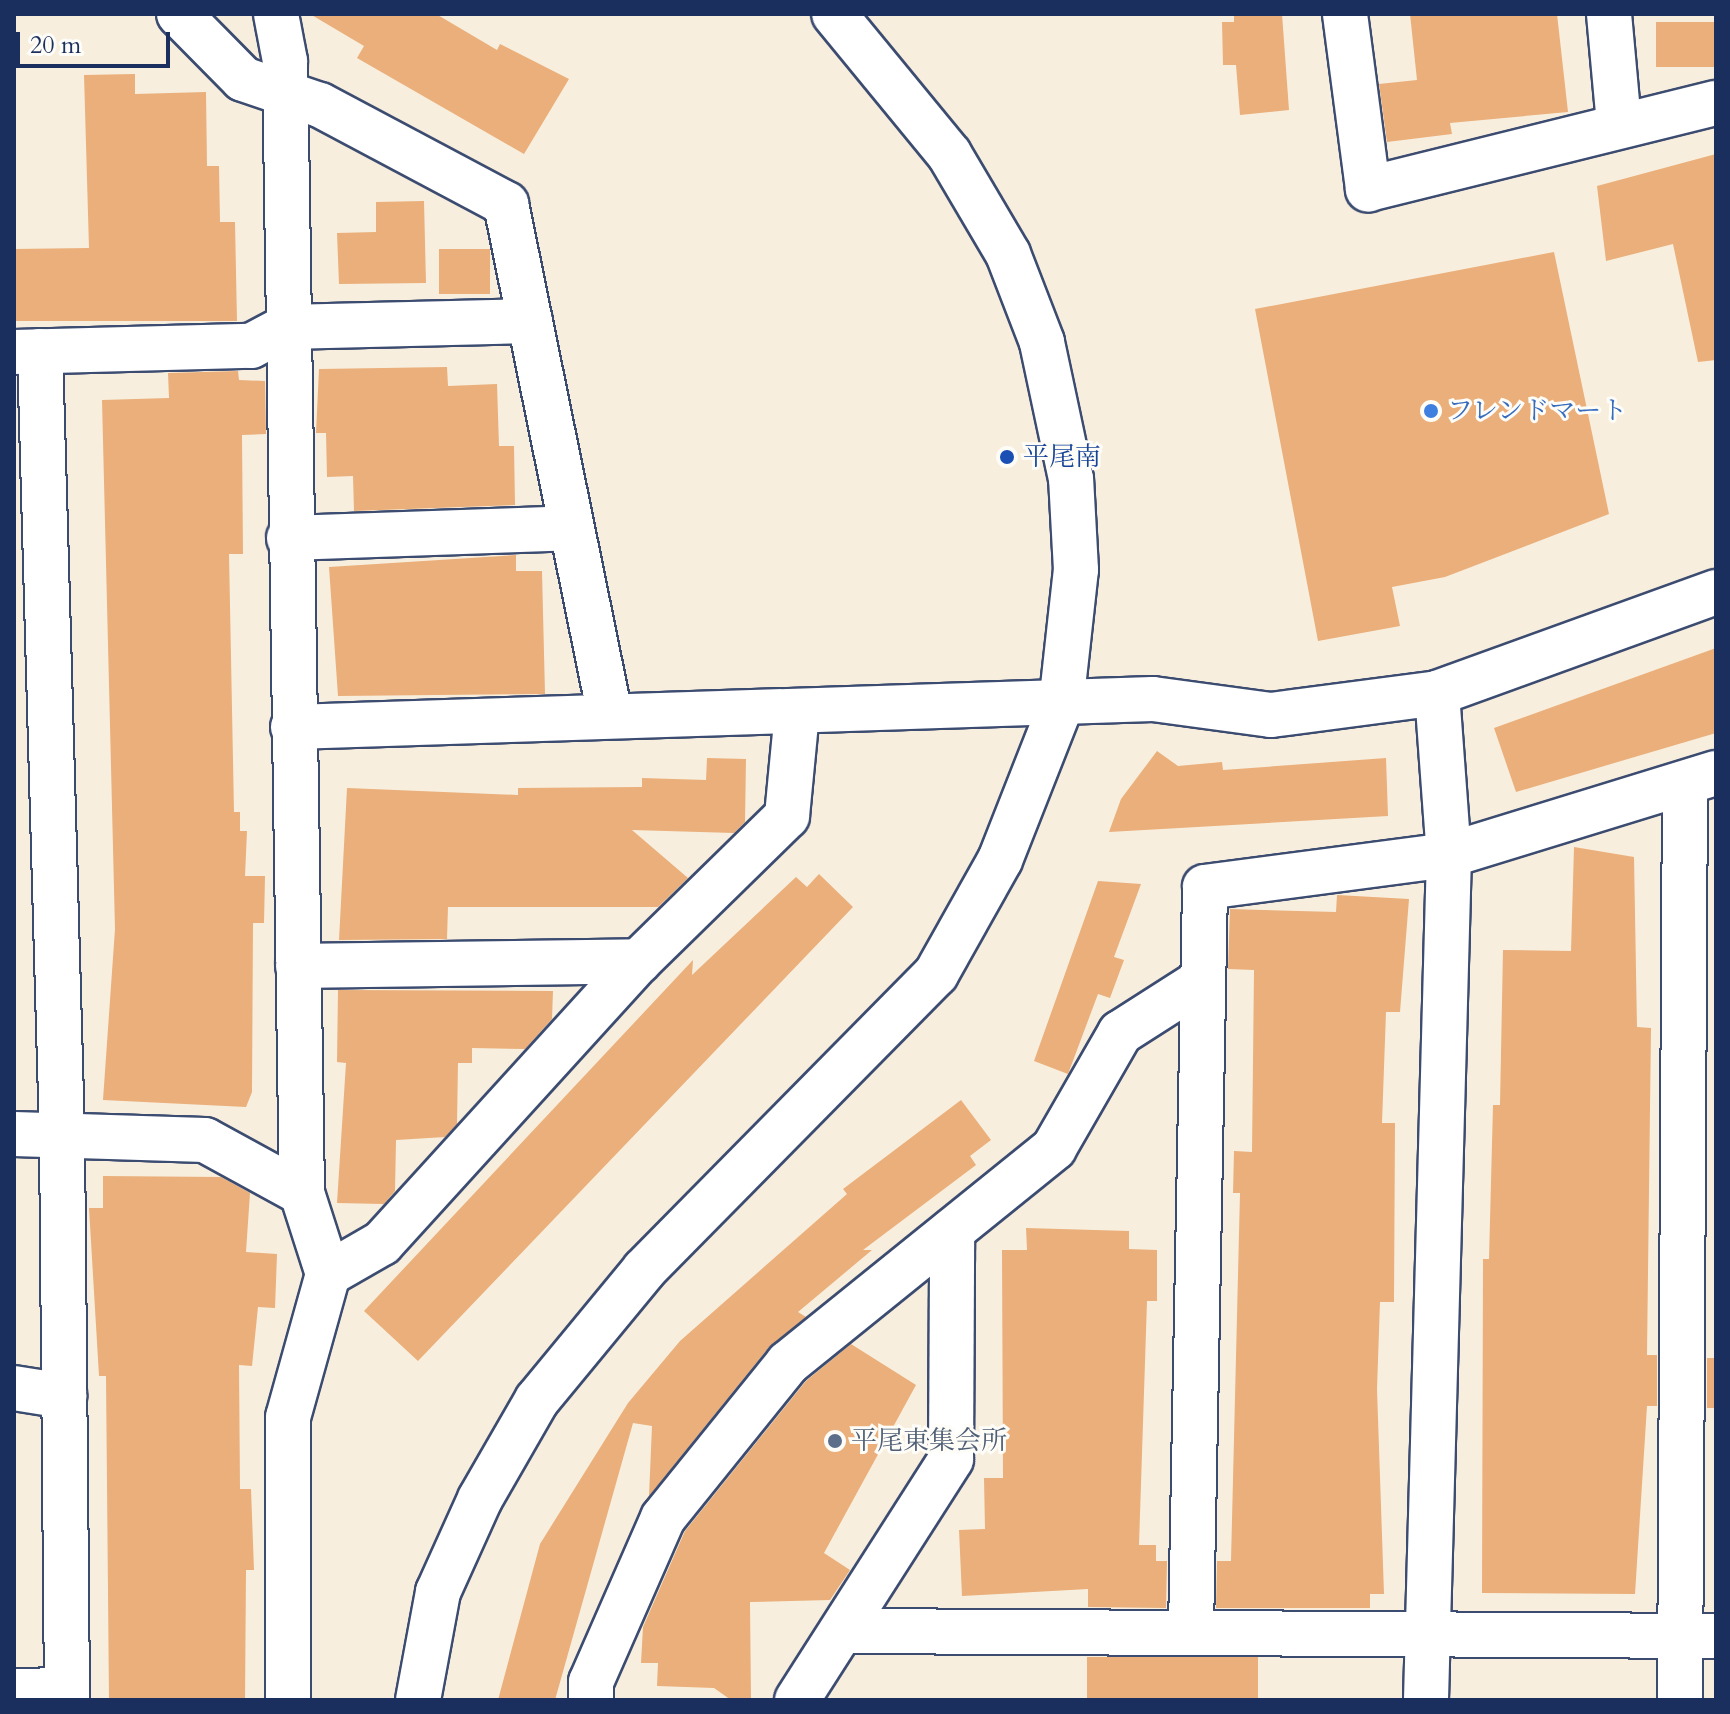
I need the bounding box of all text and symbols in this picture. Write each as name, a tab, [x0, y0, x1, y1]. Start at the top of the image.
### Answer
scale bar	[20, 16, 174, 66]
text: 20 m	[30, 29, 81, 62]
place label: フレンドマート	[1447, 395, 1629, 427]
marker: フレンドマート	[1422, 402, 1440, 420]
place label: 平尾南	[1023, 441, 1101, 473]
marker: 平尾南	[998, 448, 1016, 466]
place label: 平尾東集会所	[851, 1425, 1007, 1457]
marker: 平尾東集会所	[826, 1432, 844, 1450]

